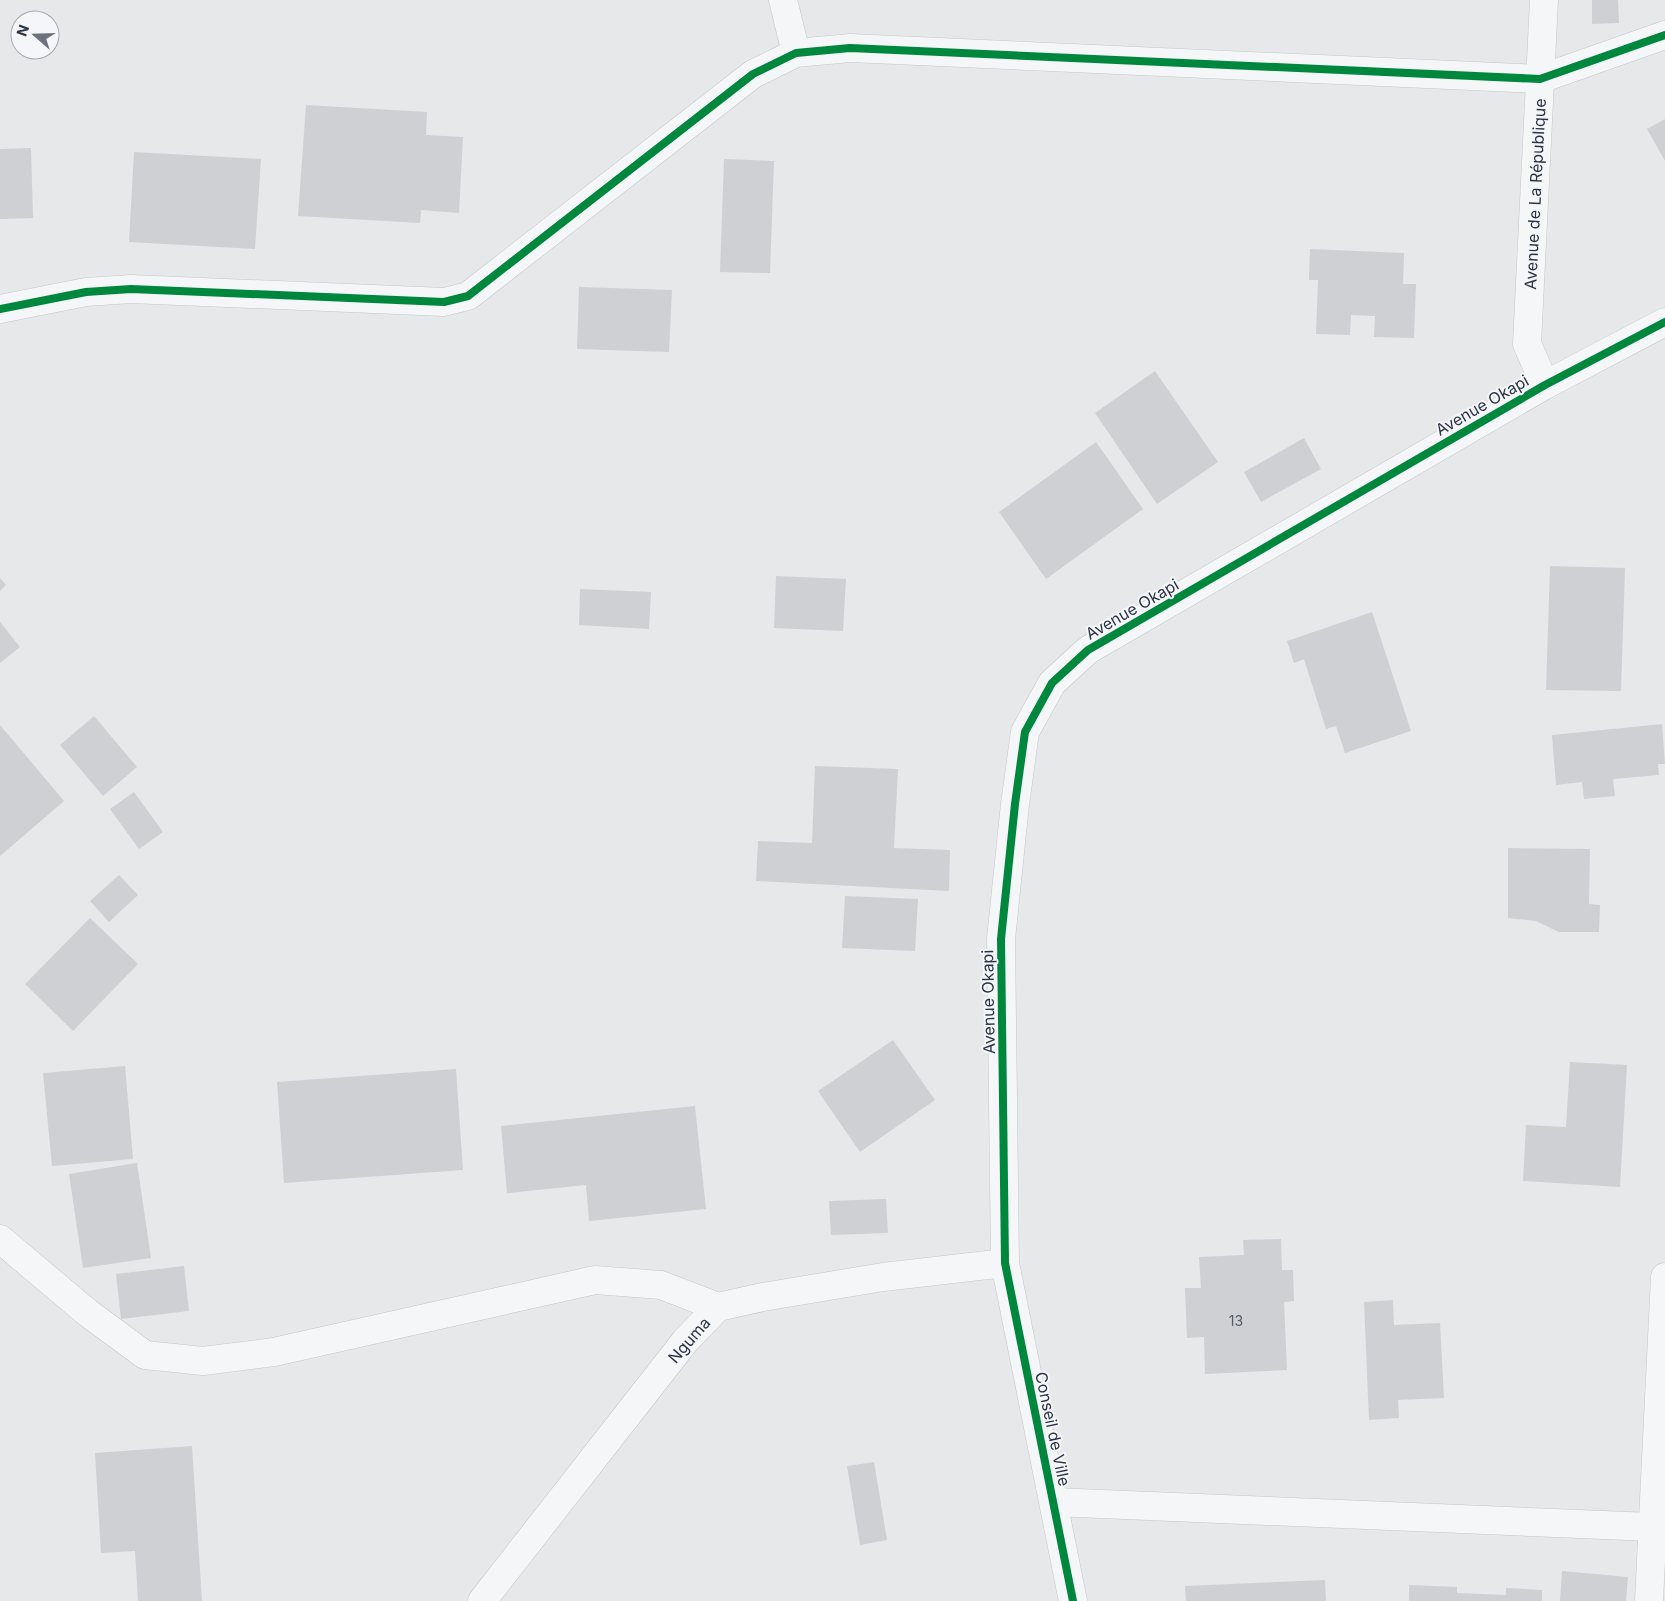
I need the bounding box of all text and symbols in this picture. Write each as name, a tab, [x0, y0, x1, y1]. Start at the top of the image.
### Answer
north arrow	[10, 10, 60, 60]
text: N	[13, 22, 32, 38]
street label: Avenue de La République	[1520, 98, 1550, 290]
street label: Avenue Okapi	[1432, 370, 1532, 440]
street label: Avenue Okapi	[1082, 574, 1182, 644]
street label: Avenue Okapi	[977, 950, 999, 1054]
house number: 13	[1229, 1312, 1243, 1329]
street label: Nguma	[664, 1313, 714, 1367]
street label: Conseil de Ville	[1031, 1370, 1075, 1488]

